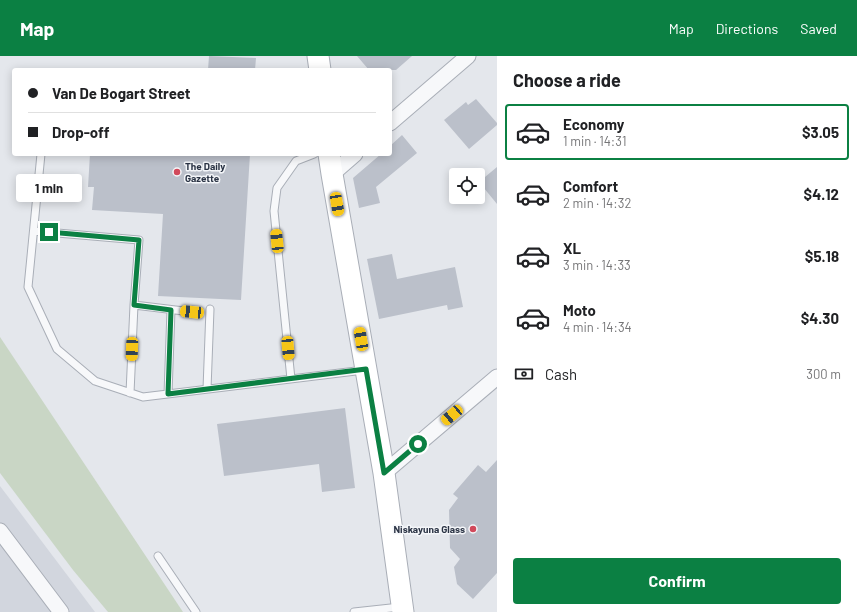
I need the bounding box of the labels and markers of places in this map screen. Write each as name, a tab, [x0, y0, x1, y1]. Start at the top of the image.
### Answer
place label: The Daily Gazette	[185, 160, 225, 184]
marker: The Daily Gazette	[172, 167, 182, 177]
place label: Niskayuna Glass	[393, 523, 465, 535]
marker: Niskayuna Glass	[468, 524, 478, 534]

